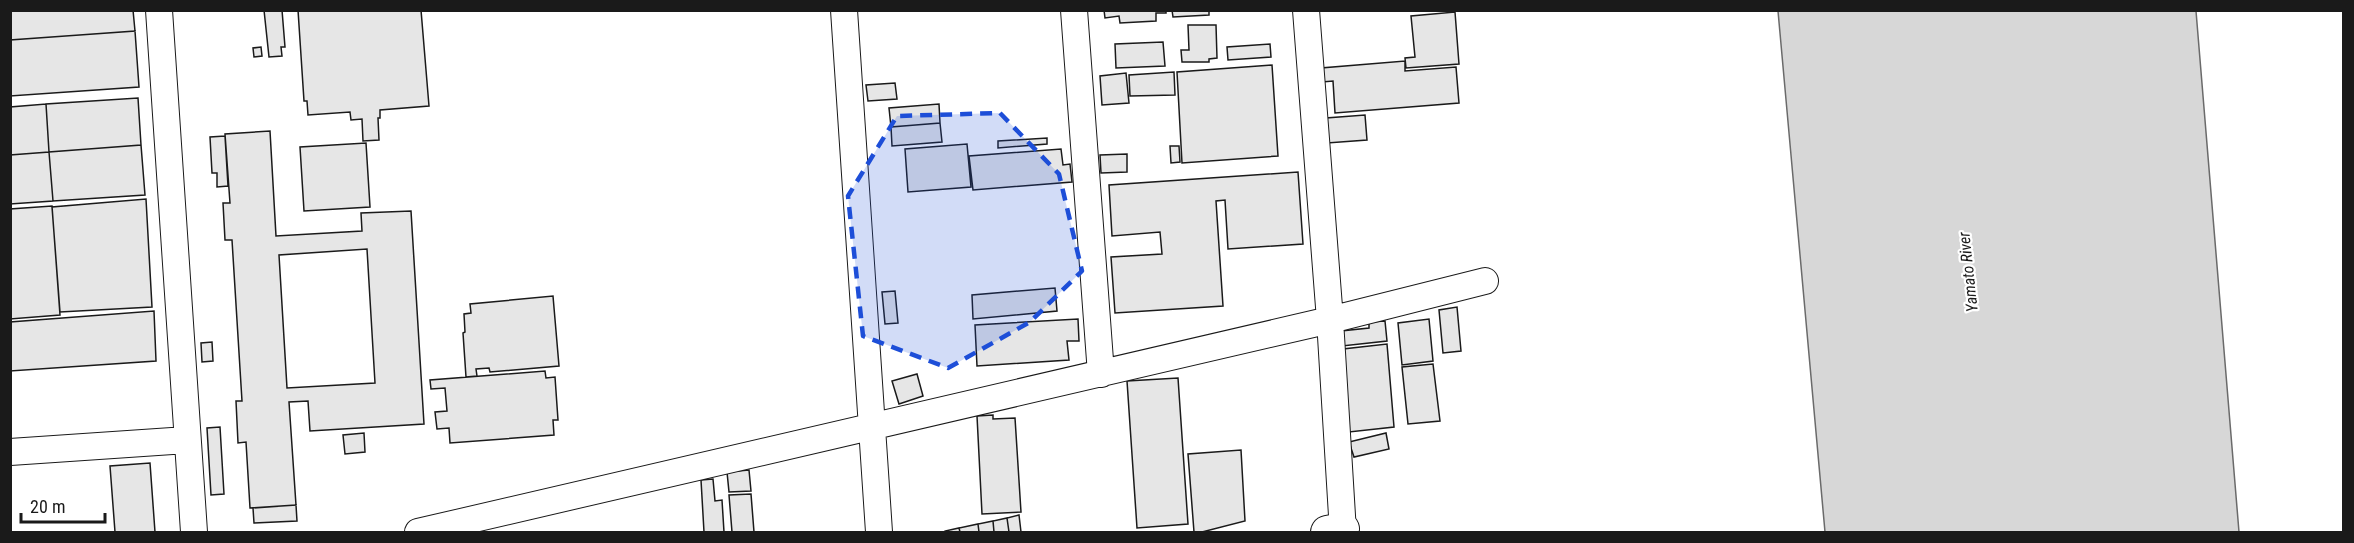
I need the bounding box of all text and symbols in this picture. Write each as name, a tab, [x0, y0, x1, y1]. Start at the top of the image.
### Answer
water label: Yamato River	[1954, 230, 1982, 313]
scale bar	[21, 486, 105, 524]
text: 20 m	[30, 496, 65, 517]

